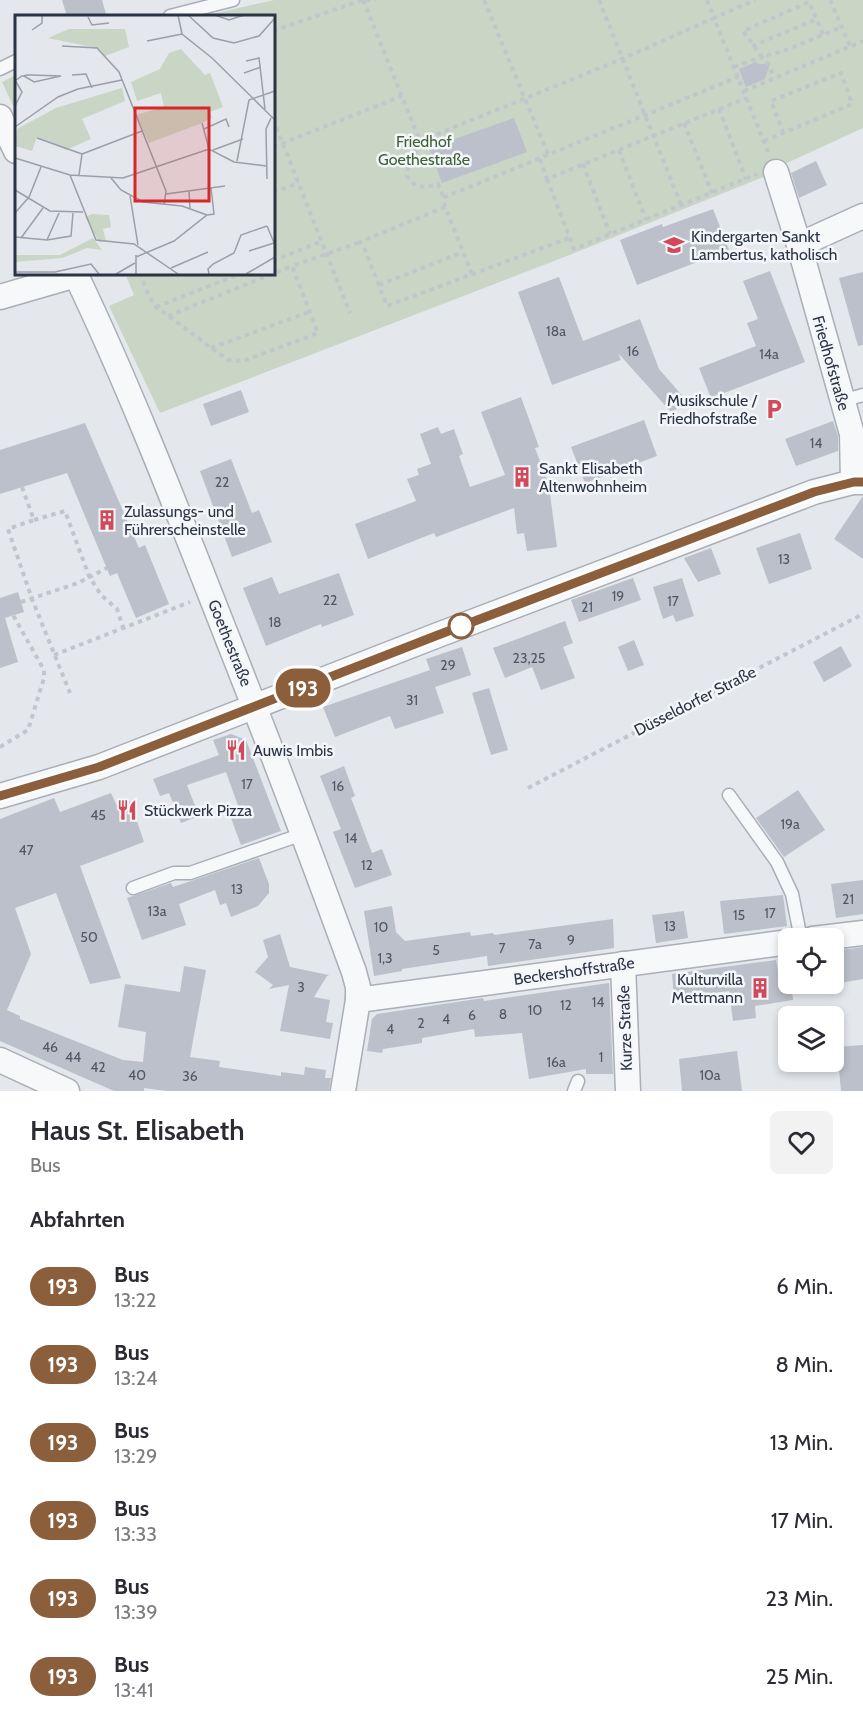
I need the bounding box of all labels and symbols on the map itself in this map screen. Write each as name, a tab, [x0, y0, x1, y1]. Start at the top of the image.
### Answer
inset map	[15, 15, 274, 274]
park label: Friedhof Goethestraße	[378, 132, 470, 169]
place label: Kindergarten Sankt Lambertus, katholisch	[691, 227, 838, 264]
school or university icon: Kindergarten Sankt Lambertus, katholisch	[662, 233, 686, 257]
street label: Friedhofstraße	[808, 313, 854, 413]
house number: 18a	[546, 322, 566, 340]
house number: 16	[627, 342, 639, 360]
house number: 14a	[759, 345, 779, 363]
place label: Musikschule / Friedhofstraße	[659, 391, 758, 428]
parking icon: Musikschule / Friedhofstraße	[762, 397, 786, 421]
house number: 14	[810, 434, 822, 452]
place label: Sankt Elisabeth Altenwohnheim	[539, 459, 647, 496]
building icon: Sankt Elisabeth Altenwohnheim	[510, 465, 534, 489]
house number: 22	[215, 473, 229, 491]
place label: Zulassungs- und Führerscheinstelle	[124, 502, 246, 539]
building icon: Zulassungs- und Führerscheinstelle	[95, 508, 119, 532]
house number: 13	[778, 550, 790, 568]
house number: 19	[612, 587, 624, 605]
house number: 22	[323, 591, 337, 609]
house number: 17	[667, 592, 679, 610]
street label: Goethestraße	[204, 597, 256, 689]
house number: 21	[581, 598, 593, 616]
house number: 18	[268, 613, 282, 631]
unlabelled marker	[448, 613, 474, 639]
house number: 23,25	[513, 649, 545, 667]
house number: 29	[440, 656, 456, 674]
street label: Düsseldorfer Straße	[631, 662, 759, 740]
line badge: 193	[268, 668, 338, 708]
house number: 31	[406, 691, 418, 709]
restaurant icon: Auwis Imbis	[224, 738, 248, 762]
place label: Auwis Imbis	[253, 741, 334, 760]
house number: 17	[241, 775, 253, 793]
house number: 16	[332, 777, 344, 795]
restaurant icon: Stückwerk Pizza	[115, 798, 139, 822]
place label: Stückwerk Pizza	[144, 801, 252, 820]
house number: 45	[90, 806, 106, 824]
house number: 19a	[780, 815, 800, 833]
house number: 14	[345, 829, 357, 847]
house number: 47	[18, 841, 34, 859]
house number: 12	[361, 856, 373, 874]
house number: 13	[231, 880, 243, 898]
house number: 21	[842, 890, 854, 908]
house number: 13a	[148, 902, 167, 920]
house number: 17	[764, 904, 776, 922]
house number: 15	[733, 906, 745, 924]
house number: 13	[664, 917, 676, 935]
house number: 10	[374, 918, 388, 936]
house number: 50	[80, 928, 98, 946]
house number: 9	[567, 931, 575, 949]
house number: 7a	[528, 935, 542, 953]
house number: 7	[498, 939, 506, 957]
house number: 5	[432, 941, 440, 959]
house number: 1,3	[377, 949, 393, 967]
street label: Beckershoffstraße	[512, 953, 636, 989]
place label: Kulturvilla Mettmann	[672, 970, 743, 1007]
building icon: Kulturvilla Mettmann	[748, 976, 772, 1000]
house number: 3	[297, 978, 305, 996]
street label: Kurze Straße	[614, 985, 636, 1071]
house number: 14	[592, 993, 604, 1011]
house number: 12	[560, 996, 572, 1014]
house number: 10	[528, 1001, 542, 1019]
house number: 8	[499, 1005, 507, 1023]
house number: 6	[468, 1006, 476, 1024]
house number: 4	[442, 1010, 450, 1028]
house number: 2	[417, 1014, 425, 1032]
house number: 4	[386, 1020, 394, 1038]
house number: 46	[42, 1038, 58, 1056]
house number: 44	[65, 1048, 81, 1066]
house number: 1	[599, 1048, 603, 1066]
house number: 16a	[546, 1053, 566, 1071]
house number: 42	[90, 1058, 106, 1076]
house number: 40	[128, 1066, 146, 1084]
house number: 10a	[699, 1066, 721, 1084]
house number: 36	[182, 1067, 198, 1085]

